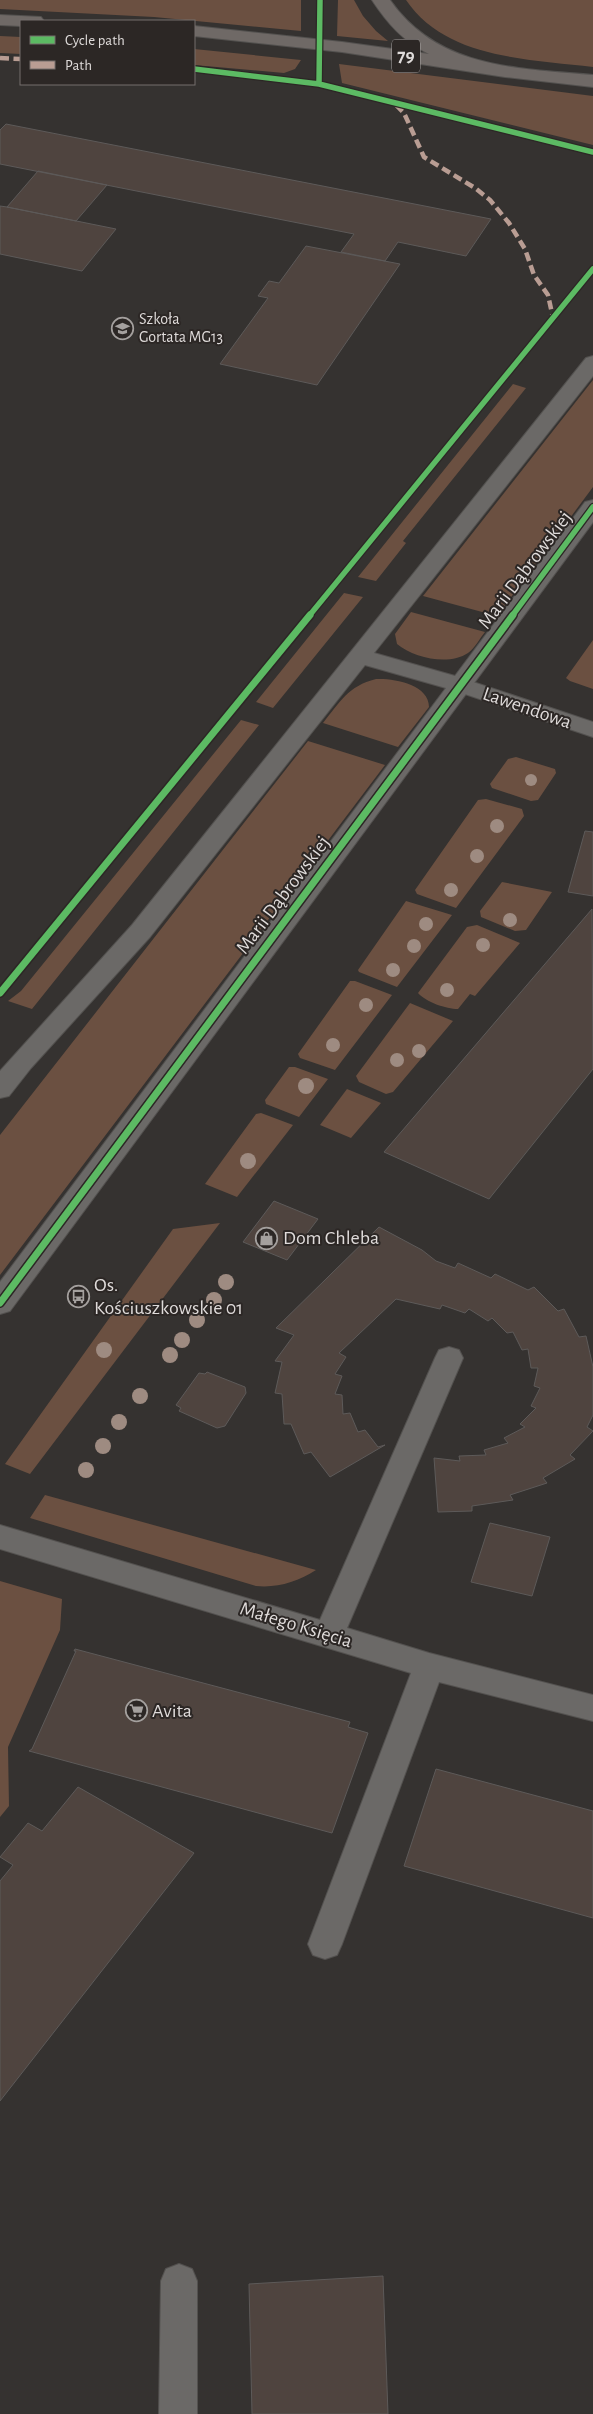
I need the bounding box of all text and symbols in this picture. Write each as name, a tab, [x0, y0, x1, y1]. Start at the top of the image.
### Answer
legend	[20, 20, 195, 85]
text: Cycle path	[65, 33, 125, 48]
road number: 79	[392, 40, 420, 72]
text: Path	[65, 58, 92, 73]
place label: Szkoła Gortata MG13	[139, 311, 223, 345]
school or university icon: Szkoła Gortata MG13	[111, 316, 135, 340]
street label: Marii Dąbrowskiej	[474, 507, 576, 633]
street label: Lawendowa	[480, 684, 574, 732]
street label: Marii Dąbrowskiej	[232, 832, 334, 958]
shop icon: Dom Chleba	[255, 1226, 279, 1250]
place label: Dom Chleba	[283, 1228, 379, 1248]
place label: Os. Kościuszkowskie 01	[94, 1275, 243, 1318]
bus stop icon: Os. Kościuszkowskie 01	[66, 1285, 90, 1309]
street label: Małego Księcia	[238, 1598, 354, 1652]
supermarket icon: Avita	[124, 1699, 148, 1723]
place label: Avita	[152, 1701, 192, 1721]

